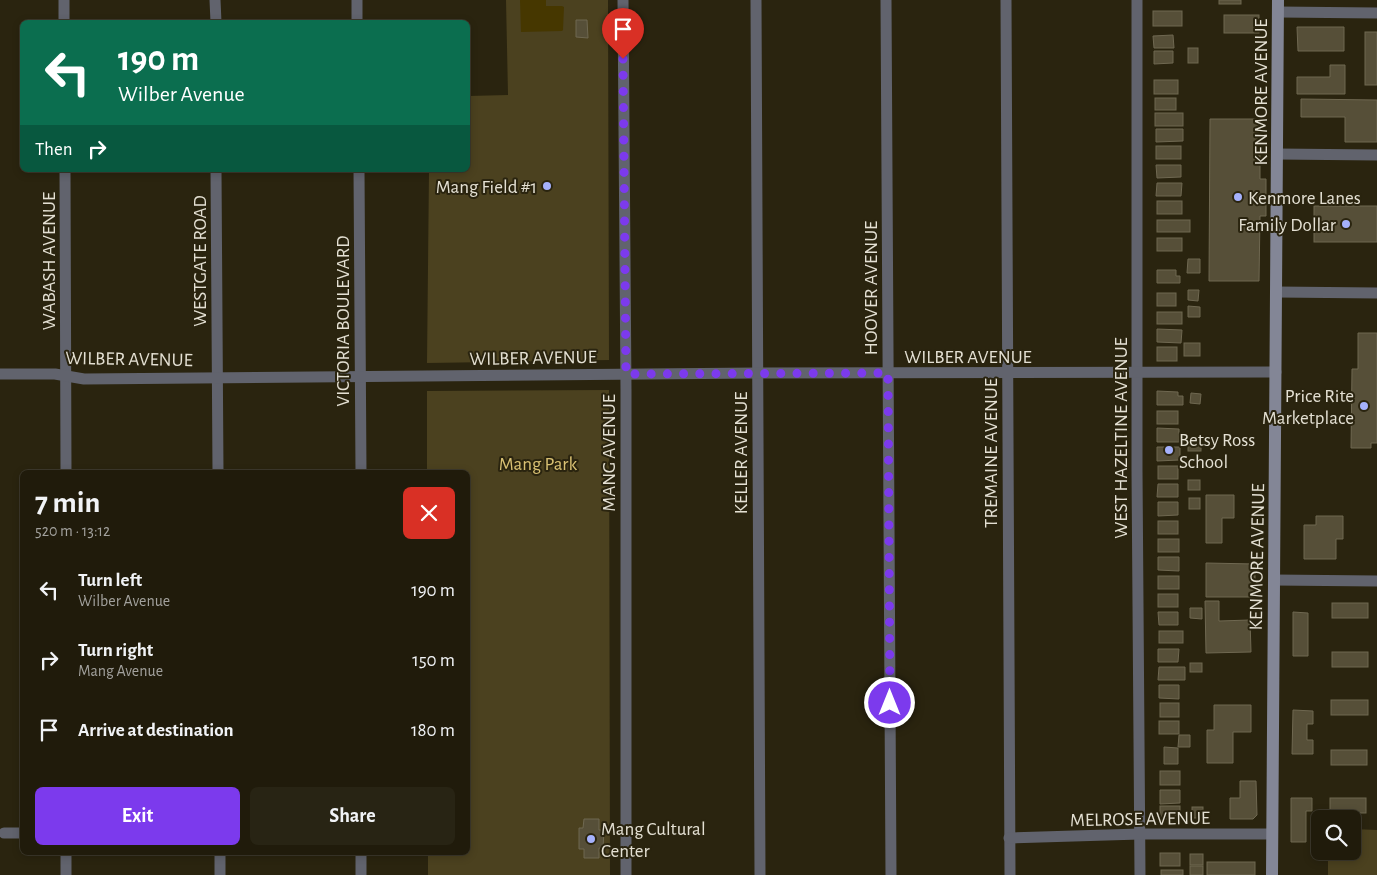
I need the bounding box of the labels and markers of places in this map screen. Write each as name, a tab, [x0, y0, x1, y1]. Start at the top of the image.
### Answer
pin	[602, 8, 644, 59]
place label: Mang Field #1	[436, 178, 537, 197]
marker: Mang Field #1	[541, 180, 553, 192]
place label: Kenmore Lanes	[1248, 189, 1361, 208]
marker: Kenmore Lanes	[1232, 191, 1244, 203]
place label: Family Dollar	[1238, 216, 1336, 235]
marker: Family Dollar	[1340, 218, 1352, 230]
place label: Price Rite Marketplace	[1262, 387, 1354, 428]
marker: Price Rite Marketplace	[1358, 400, 1370, 412]
place label: Betsy Ross School	[1179, 431, 1255, 472]
marker: Betsy Ross School	[1163, 444, 1175, 456]
place label: Mang Cultural Center	[601, 820, 706, 861]
marker: Mang Cultural Center	[585, 833, 597, 845]

